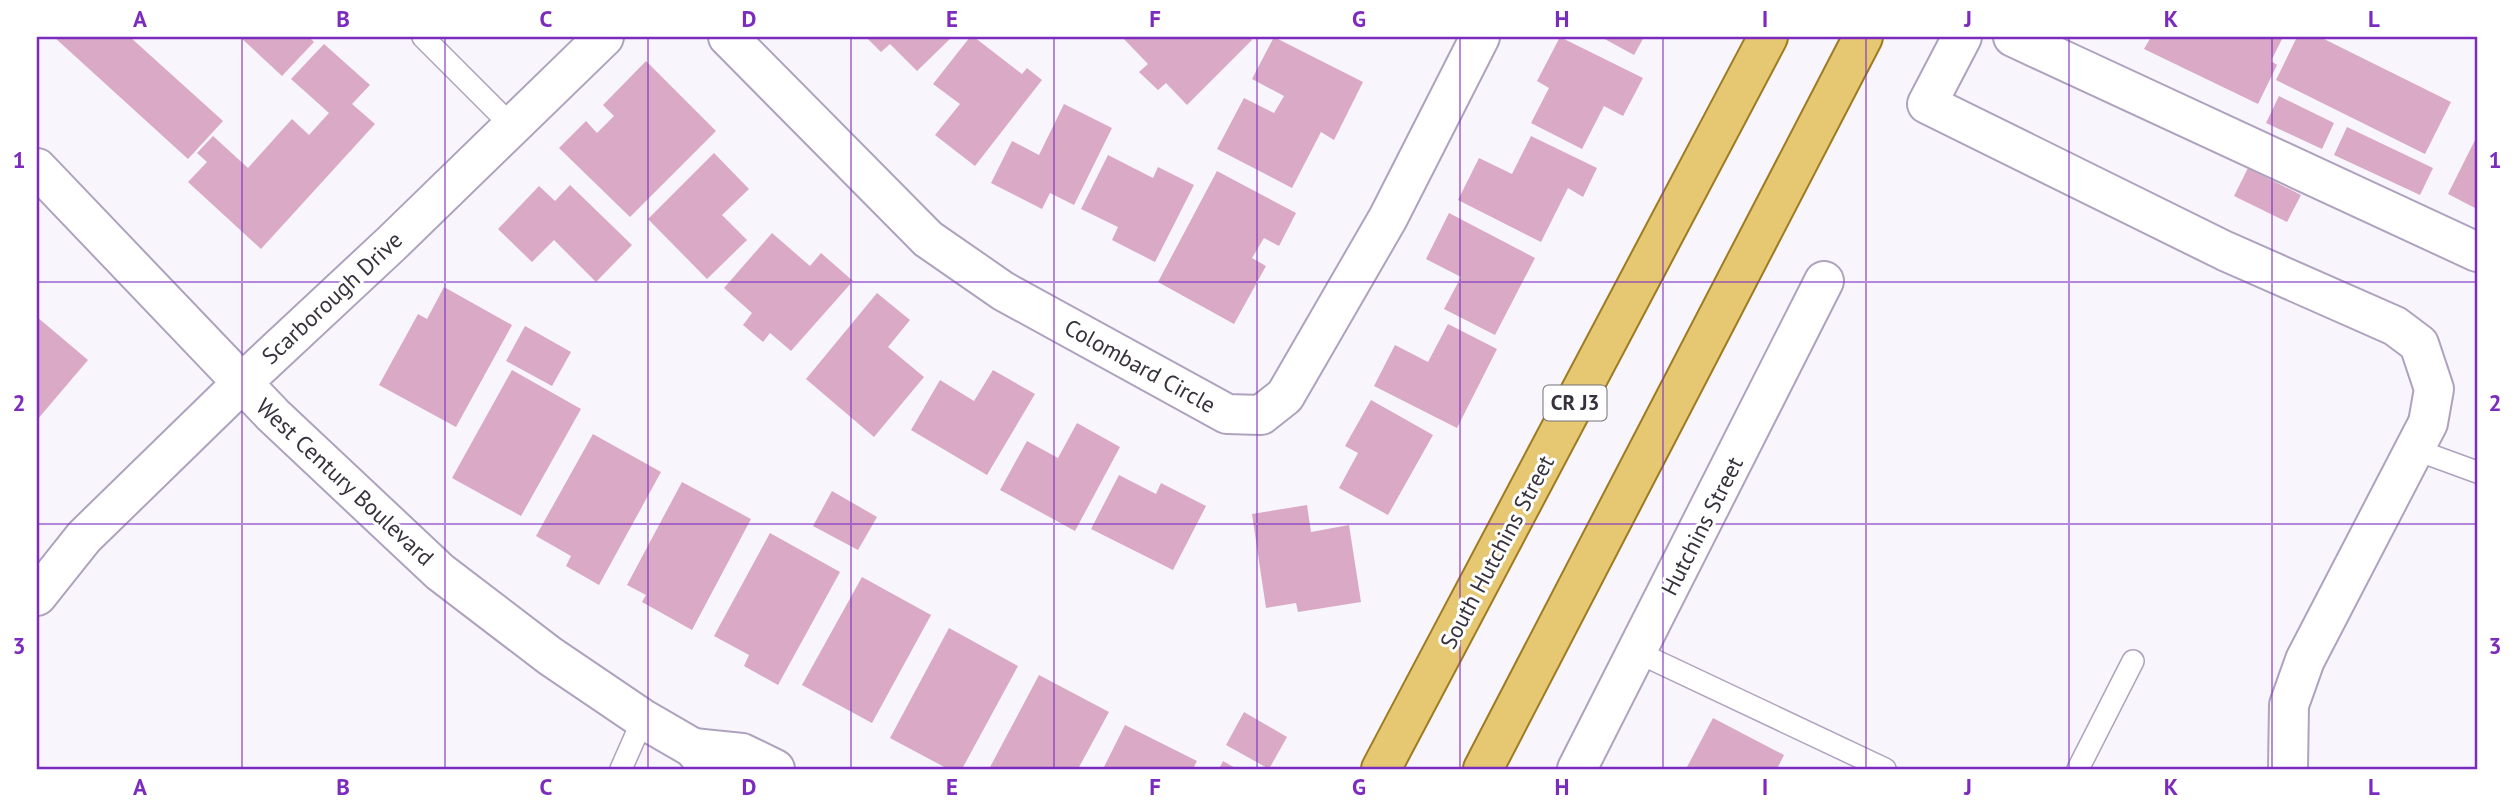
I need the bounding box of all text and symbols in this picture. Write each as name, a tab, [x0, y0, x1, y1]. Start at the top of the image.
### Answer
text: A	[133, 4, 147, 33]
text: B	[336, 4, 350, 33]
text: C	[540, 4, 553, 33]
text: D	[742, 4, 756, 33]
text: E	[946, 4, 958, 33]
text: F	[1149, 4, 1161, 33]
text: G	[1352, 4, 1366, 33]
text: H	[1555, 4, 1569, 33]
text: I	[1762, 4, 1768, 33]
text: J	[1963, 4, 1972, 33]
text: K	[2164, 4, 2178, 33]
text: L	[2368, 4, 2380, 33]
text: 1	[12, 145, 26, 174]
text: 1	[2488, 145, 2502, 174]
street label: Scarborough Drive	[255, 225, 408, 370]
street label: Colombard Circle	[1060, 312, 1221, 419]
road number: CR J3	[1544, 386, 1606, 420]
text: 2	[12, 388, 26, 417]
text: 2	[2488, 388, 2502, 417]
street label: West Century Boulevard	[250, 392, 440, 572]
street label: South Hutchins Street	[1433, 450, 1560, 654]
street label: Hutchins Street	[1654, 451, 1749, 600]
text: 3	[12, 631, 26, 660]
text: 3	[2488, 631, 2502, 660]
text: A	[133, 772, 147, 801]
text: B	[336, 772, 350, 801]
text: C	[540, 772, 553, 801]
text: D	[742, 772, 756, 801]
text: E	[946, 772, 958, 801]
text: F	[1149, 772, 1161, 801]
text: G	[1352, 772, 1366, 801]
text: H	[1555, 772, 1569, 801]
text: I	[1762, 772, 1768, 801]
text: J	[1963, 772, 1972, 801]
text: K	[2164, 772, 2178, 801]
text: L	[2368, 772, 2380, 801]

